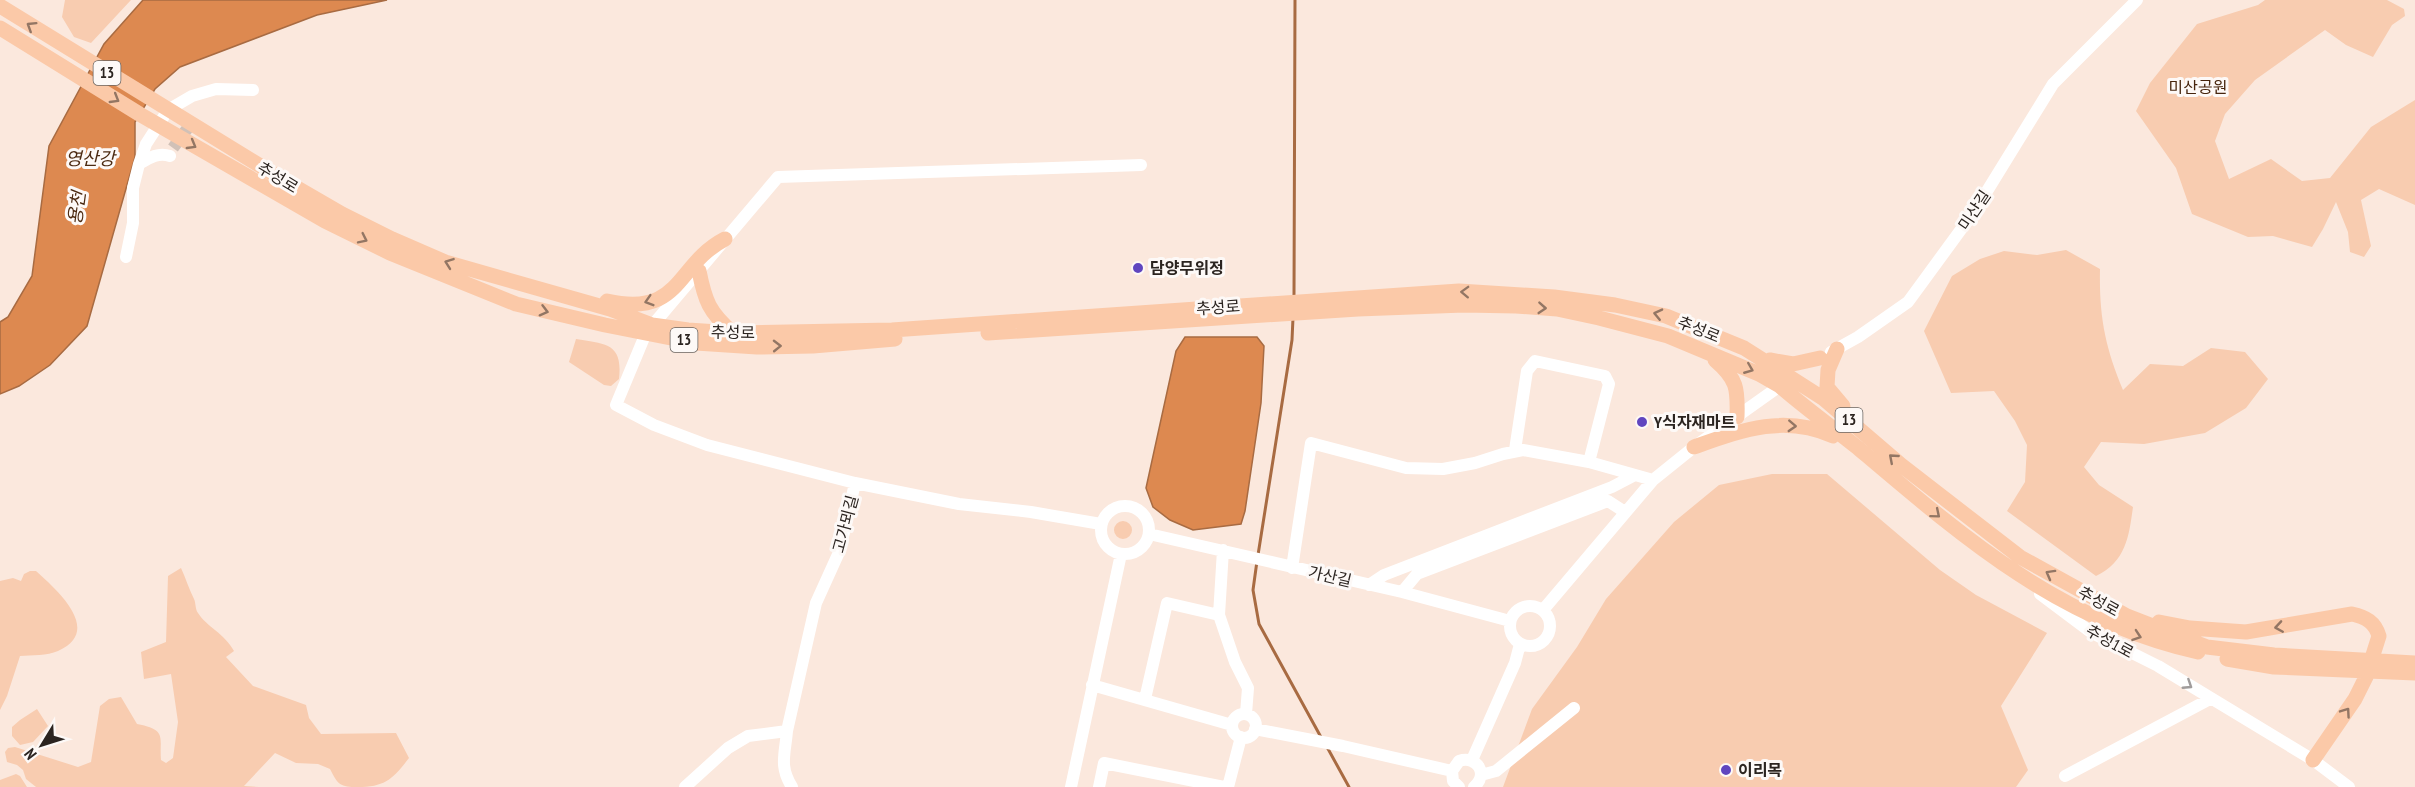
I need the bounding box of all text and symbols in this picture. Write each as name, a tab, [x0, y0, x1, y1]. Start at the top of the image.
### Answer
one-way arrow	[27, 21, 37, 33]
road number: 13	[94, 61, 120, 85]
park label: 미산공원	[2169, 77, 2227, 97]
one-way arrow	[109, 92, 119, 104]
one-way arrow	[186, 138, 196, 149]
water label: 영산강	[65, 147, 117, 170]
street label: 추성로	[254, 157, 302, 197]
street label: 미산길	[1953, 186, 1995, 234]
water label: 용천	[63, 188, 91, 226]
one-way arrow	[356, 232, 367, 244]
one-way arrow	[444, 258, 455, 271]
place label: 담양무위정	[1150, 258, 1224, 278]
marker: 담양무위정	[1131, 261, 1145, 275]
one-way arrow	[1460, 285, 1469, 298]
one-way arrow	[644, 294, 655, 306]
street label: 추성로	[1195, 295, 1241, 319]
one-way arrow	[1538, 302, 1547, 315]
one-way arrow	[538, 304, 548, 316]
one-way arrow	[1653, 309, 1663, 322]
street label: 추성로	[1675, 311, 1723, 347]
street label: 추성로	[711, 322, 756, 342]
road number: 13	[670, 328, 698, 352]
one-way arrow	[773, 340, 782, 352]
one-way arrow	[1742, 362, 1753, 374]
road number: 13	[1836, 408, 1862, 432]
place label: Y식자재마트	[1653, 412, 1736, 432]
marker: Y식자재마트	[1635, 415, 1649, 429]
one-way arrow	[1787, 420, 1796, 433]
one-way arrow	[1889, 455, 1900, 466]
street label: 고가뫼길	[828, 493, 862, 555]
one-way arrow	[1929, 506, 1940, 517]
street label: 가산길	[1306, 561, 1354, 591]
one-way arrow	[2046, 570, 2056, 581]
street label: 추성로	[2075, 582, 2123, 621]
street label: 추성1로	[2083, 620, 2138, 662]
one-way arrow	[2275, 620, 2285, 633]
one-way arrow	[2132, 628, 2142, 641]
one-way arrow	[2182, 677, 2192, 689]
one-way arrow	[2339, 707, 2350, 718]
north arrow	[12, 715, 72, 775]
text: N	[20, 745, 41, 764]
place label: 이리목	[1738, 760, 1782, 780]
marker: 이리목	[1719, 763, 1733, 777]

